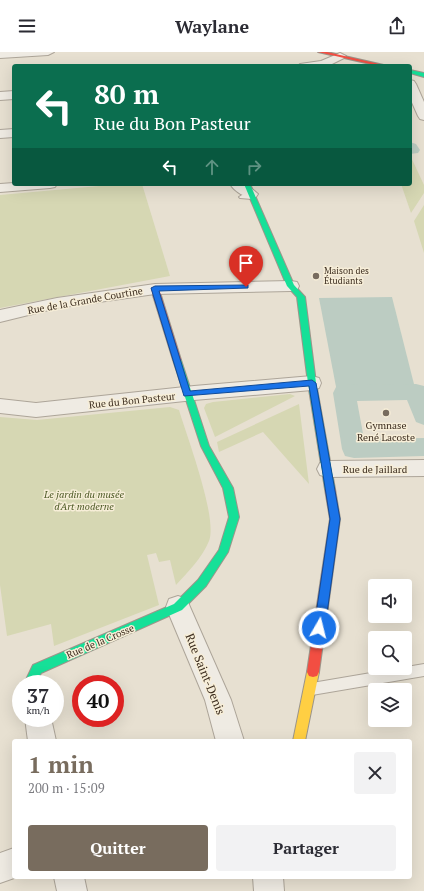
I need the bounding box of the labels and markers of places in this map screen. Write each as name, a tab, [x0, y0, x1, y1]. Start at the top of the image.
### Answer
pin	[229, 246, 263, 287]
place label: Maison des Étudiants	[324, 265, 369, 287]
marker: Maison des Étudiants	[311, 271, 321, 281]
marker: Gymnase René Lacoste	[381, 408, 391, 418]
place label: Gymnase René Lacoste	[357, 419, 415, 444]

